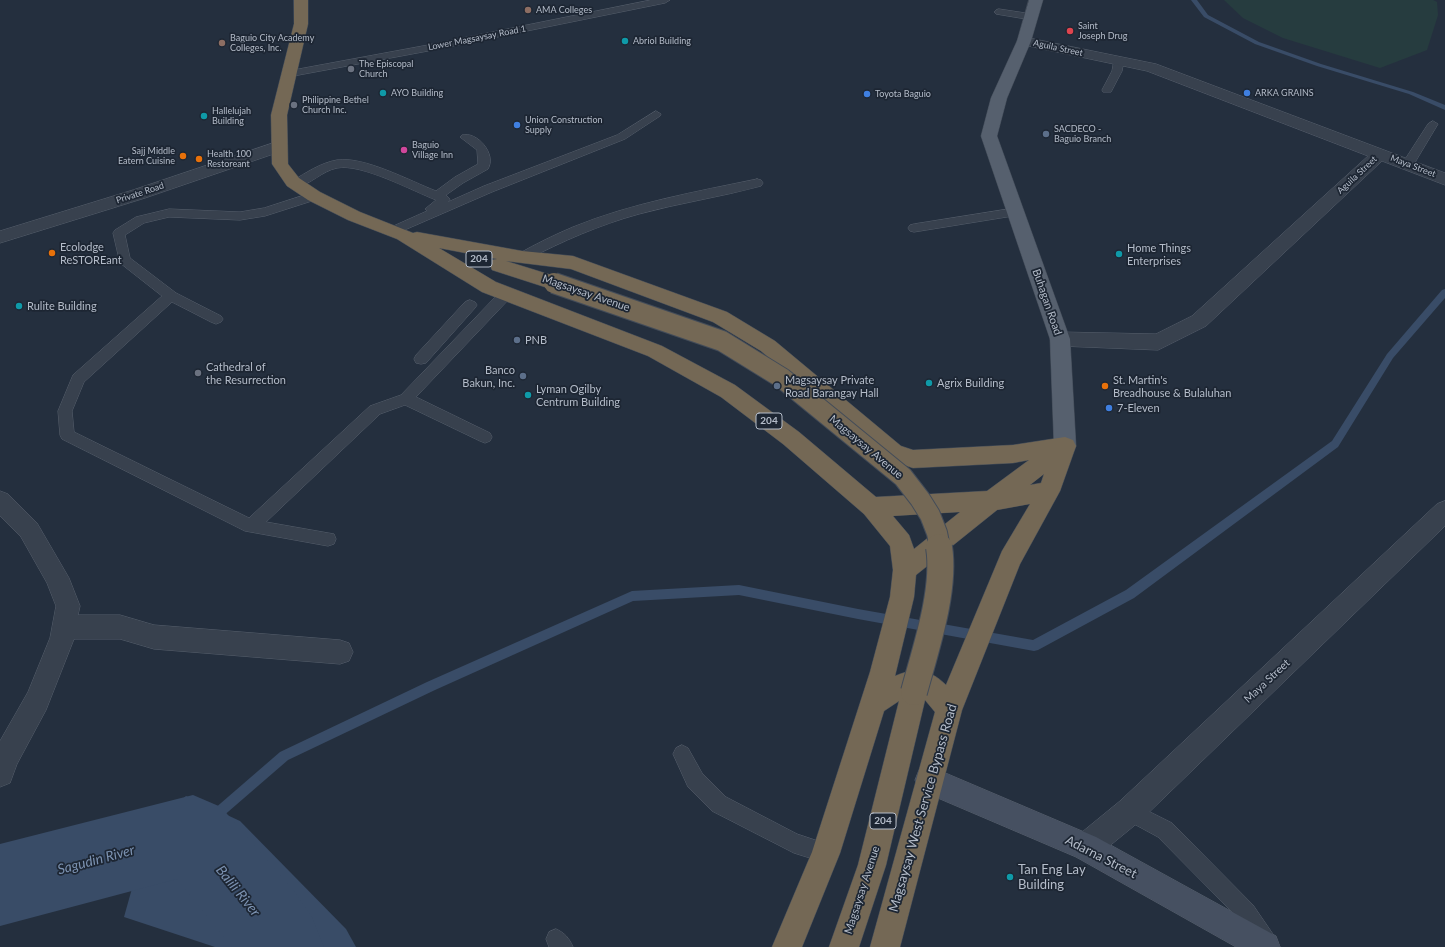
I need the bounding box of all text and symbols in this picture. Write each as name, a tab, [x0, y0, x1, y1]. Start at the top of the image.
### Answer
marker: AMA Colleges	[523, 5, 533, 15]
place label: AMA Colleges	[536, 5, 592, 15]
place label: Saint Joseph Drug	[1078, 21, 1127, 42]
street label: Lower Magsaysay Road 1	[427, 23, 527, 53]
marker: Saint Joseph Drug	[1065, 26, 1075, 36]
place label: Baguio City Academy Colleges, Inc.	[230, 33, 314, 54]
marker: Abriol Building	[620, 36, 630, 46]
place label: Abriol Building	[633, 36, 691, 46]
street label: Aguila Street	[1032, 37, 1084, 59]
marker: Baguio City Academy Colleges, Inc.	[217, 38, 227, 48]
place label: The Episcopal Church	[359, 59, 413, 80]
marker: The Episcopal Church	[346, 64, 356, 74]
marker: AYO Building	[378, 88, 388, 98]
place label: AYO Building	[391, 88, 443, 98]
marker: ARKA GRAINS	[1242, 88, 1252, 98]
place label: ARKA GRAINS	[1255, 88, 1314, 98]
marker: Toyota Baguio	[862, 89, 872, 99]
place label: Toyota Baguio	[875, 89, 931, 99]
place label: Philippine Bethel Church Inc.	[302, 95, 369, 116]
marker: Philippine Bethel Church Inc.	[289, 100, 299, 110]
place label: Hallelujah Building	[212, 106, 251, 127]
marker: Hallelujah Building	[199, 111, 209, 121]
place label: Union Construction Supply	[525, 115, 603, 136]
marker: Union Construction Supply	[512, 120, 522, 130]
place label: SACDECO - Baguio Branch	[1054, 124, 1111, 145]
marker: SACDECO - Baguio Branch	[1041, 129, 1051, 139]
place label: Baguio Village Inn	[412, 140, 453, 161]
marker: Baguio Village Inn	[399, 145, 409, 155]
place label: Sajj Middle Eatern Cuisine	[118, 146, 175, 167]
place label: Health 100 Restoreant	[207, 149, 251, 170]
marker: Sajj Middle Eatern Cuisine	[178, 151, 188, 161]
street label: Maya Street	[1389, 152, 1437, 180]
marker: Health 100 Restoreant	[194, 154, 204, 164]
street label: Aguila Street	[1335, 154, 1379, 196]
street label: Private Road	[115, 180, 165, 206]
place label: Ecolodge ReSTOREant	[60, 240, 122, 266]
place label: Home Things Enterprises	[1127, 241, 1191, 267]
marker: Ecolodge ReSTOREant	[47, 248, 57, 258]
marker: Home Things Enterprises	[1114, 249, 1124, 259]
road number: 204	[466, 251, 492, 267]
street label: Buhagan Road	[1029, 267, 1065, 337]
street label: Magsaysay Avenue	[540, 272, 632, 314]
place label: Rulite Building	[27, 299, 97, 313]
marker: Rulite Building	[14, 301, 24, 311]
place label: PNB	[525, 333, 547, 347]
marker: PNB	[512, 335, 522, 345]
place label: Cathedral of the Resurrection	[206, 360, 286, 386]
place label: Banco Bakun, Inc.	[462, 363, 515, 389]
marker: Cathedral of the Resurrection	[193, 368, 203, 378]
marker: Banco Bakun, Inc.	[518, 371, 528, 381]
place label: Magsaysay Private Road Barangay Hall	[785, 373, 879, 399]
place label: St. Martin's Breadhouse & Bulaluhan	[1113, 373, 1231, 399]
place label: Agrix Building	[937, 376, 1004, 390]
marker: Agrix Building	[924, 378, 934, 388]
marker: Magsaysay Private Road Barangay Hall	[772, 381, 782, 391]
marker: St. Martin's Breadhouse & Bulaluhan	[1100, 381, 1110, 391]
place label: Lyman Ogilby Centrum Building	[536, 382, 620, 408]
marker: Lyman Ogilby Centrum Building	[523, 390, 533, 400]
place label: 7-Eleven	[1117, 401, 1160, 415]
marker: 7-Eleven	[1104, 403, 1114, 413]
street label: Magsaysay Avenue	[827, 412, 905, 482]
road number: 204	[756, 413, 782, 429]
street label: Maya Street	[1241, 656, 1293, 706]
street label: Magsaysay West Service Bypass Road	[886, 702, 960, 914]
road number: 204	[870, 813, 896, 829]
street label: Adarna Street	[1063, 832, 1139, 882]
water label: Sagudin River	[56, 842, 136, 878]
street label: Magsaysay Avenue	[842, 844, 882, 936]
water label: Balili River	[212, 862, 264, 920]
place label: Tan Eng Lay Building	[1018, 862, 1086, 893]
marker: Tan Eng Lay Building	[1005, 872, 1015, 882]

